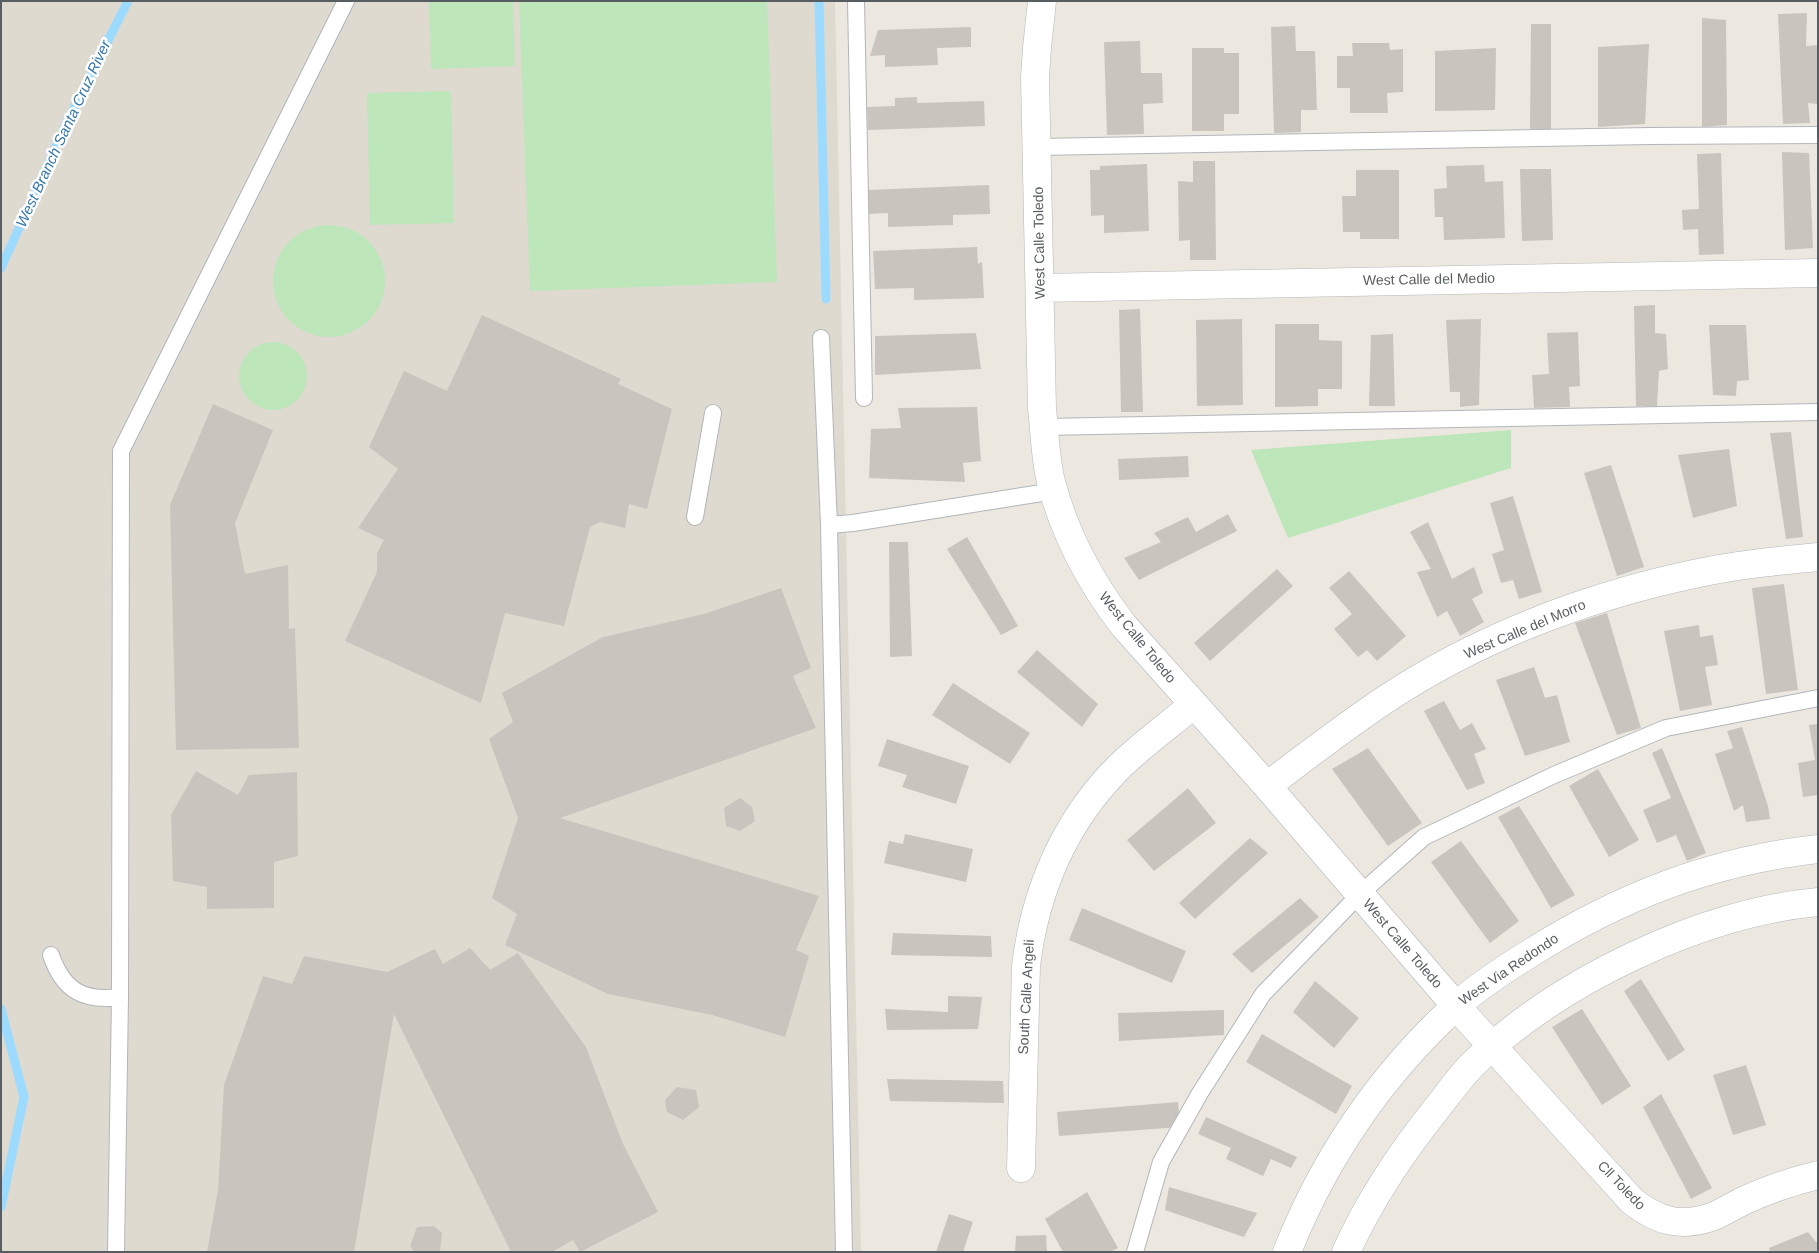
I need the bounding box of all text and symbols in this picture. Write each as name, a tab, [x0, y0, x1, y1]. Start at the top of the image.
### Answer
water label: West Branch Santa Cruz River	[13, 38, 115, 230]
street label: West Calle Toledo	[1031, 187, 1049, 299]
street label: West Calle del Medio	[1363, 270, 1495, 290]
street label: West Calle Toledo	[1095, 589, 1179, 687]
street label: West Calle del Morro	[1462, 597, 1588, 663]
street label: West Calle Toledo	[1359, 896, 1445, 992]
street label: West Via Redondo	[1456, 931, 1562, 1009]
street label: South Calle Angeli	[1016, 939, 1038, 1055]
street label: Cll Toledo	[1594, 1158, 1648, 1214]

